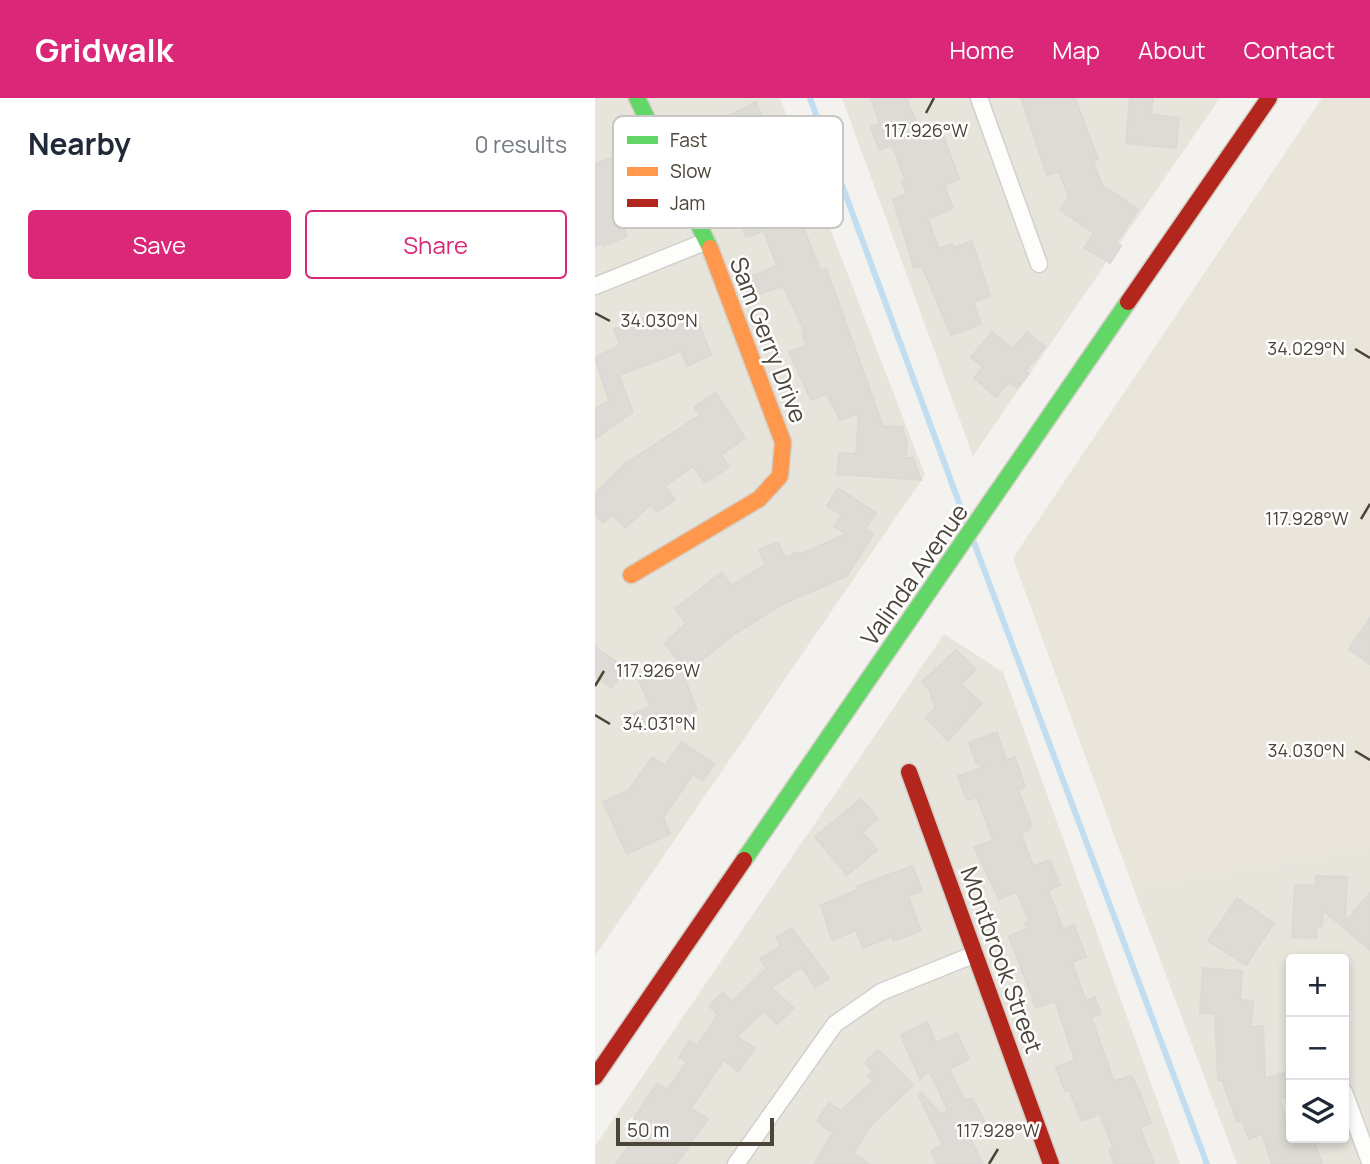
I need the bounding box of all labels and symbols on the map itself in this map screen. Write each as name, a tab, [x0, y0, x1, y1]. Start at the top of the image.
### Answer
legend	[613, 116, 843, 228]
text: 117.926°W	[884, 118, 968, 142]
text: Fast	[670, 127, 707, 153]
text: Slow	[670, 158, 712, 184]
text: Jam	[670, 190, 705, 216]
street label: Sam Gerry Drive	[723, 252, 816, 427]
text: 34.030°N	[620, 308, 698, 332]
text: 34.029°N	[1267, 336, 1345, 360]
street label: Valinda Avenue	[852, 496, 975, 652]
text: 117.928°W	[1265, 506, 1349, 530]
text: 117.926°W	[616, 658, 700, 682]
text: 34.031°N	[622, 711, 696, 735]
text: 34.030°N	[1267, 738, 1345, 762]
street label: Montbrook Street	[953, 862, 1052, 1057]
scale bar	[616, 1115, 773, 1147]
text: 117.928°W	[956, 1118, 1040, 1142]

